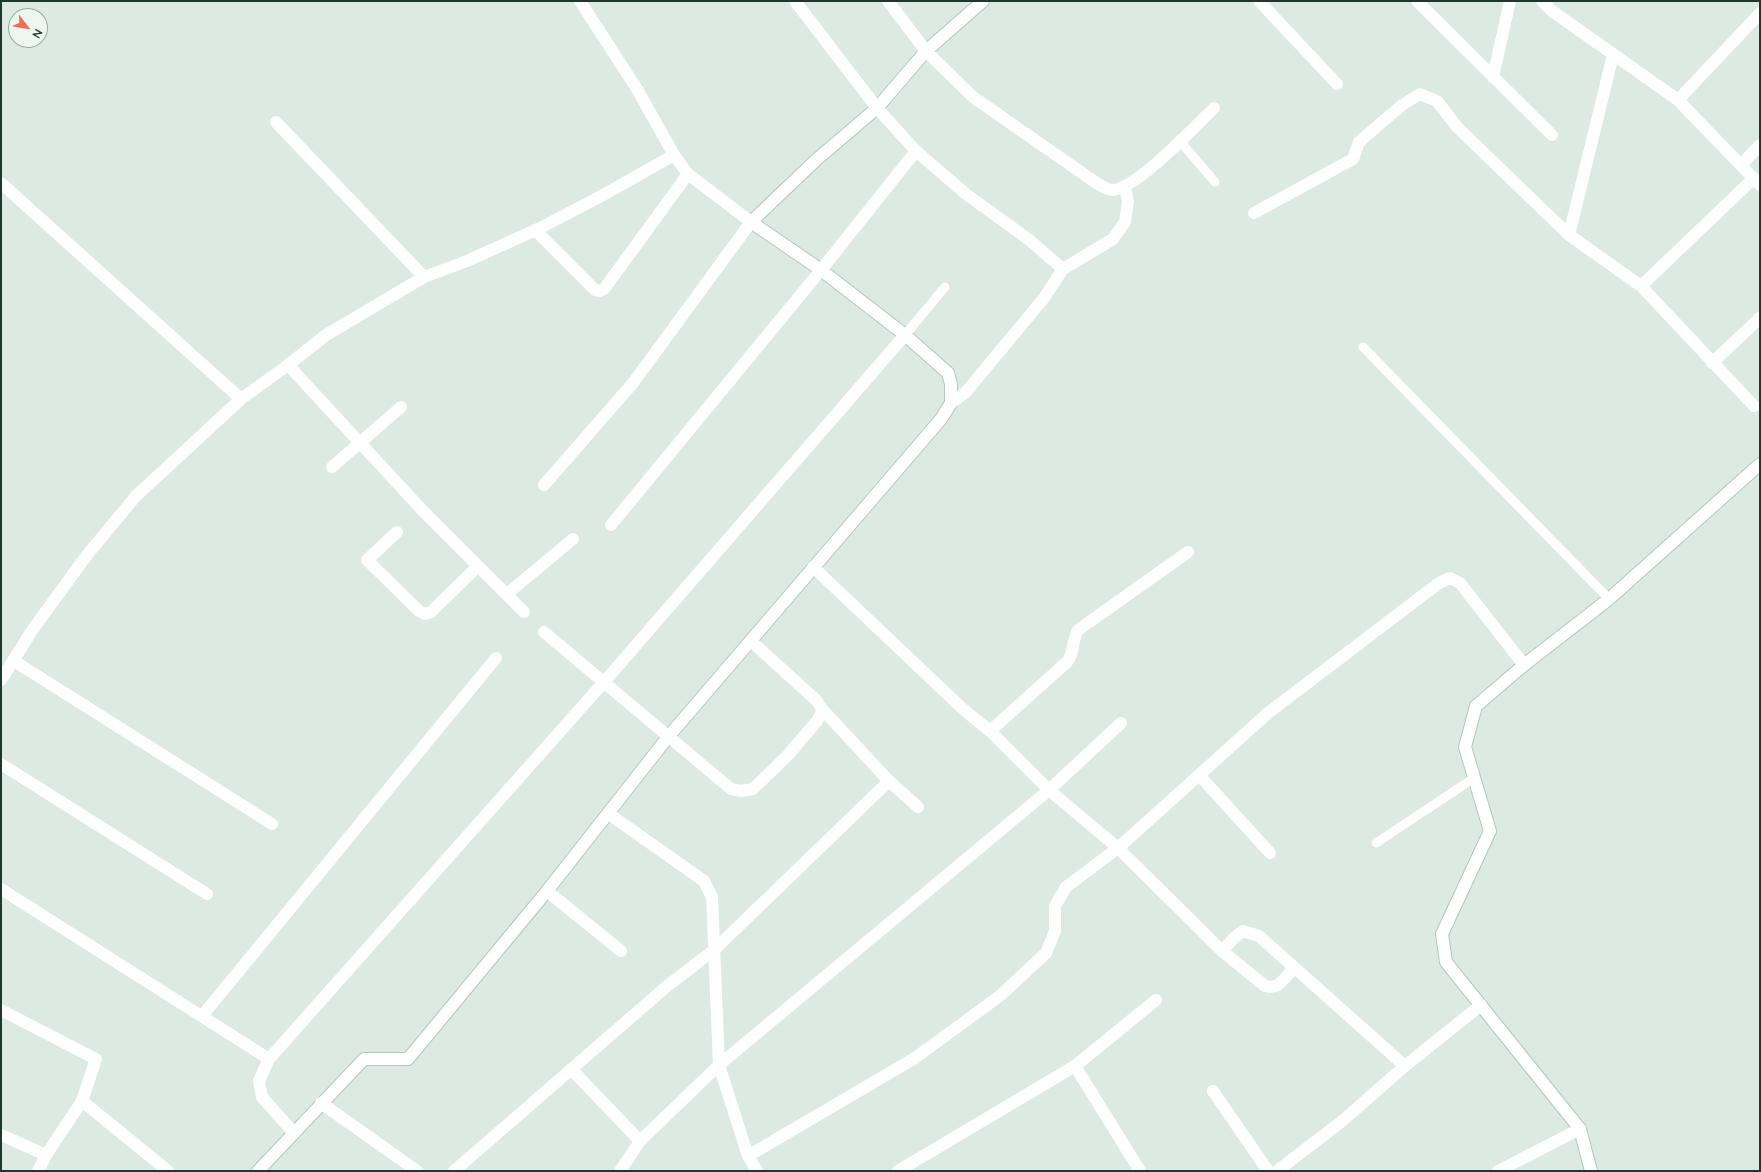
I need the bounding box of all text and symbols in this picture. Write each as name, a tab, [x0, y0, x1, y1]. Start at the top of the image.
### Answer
north arrow	[8, 8, 48, 48]
text: N	[30, 27, 46, 41]

